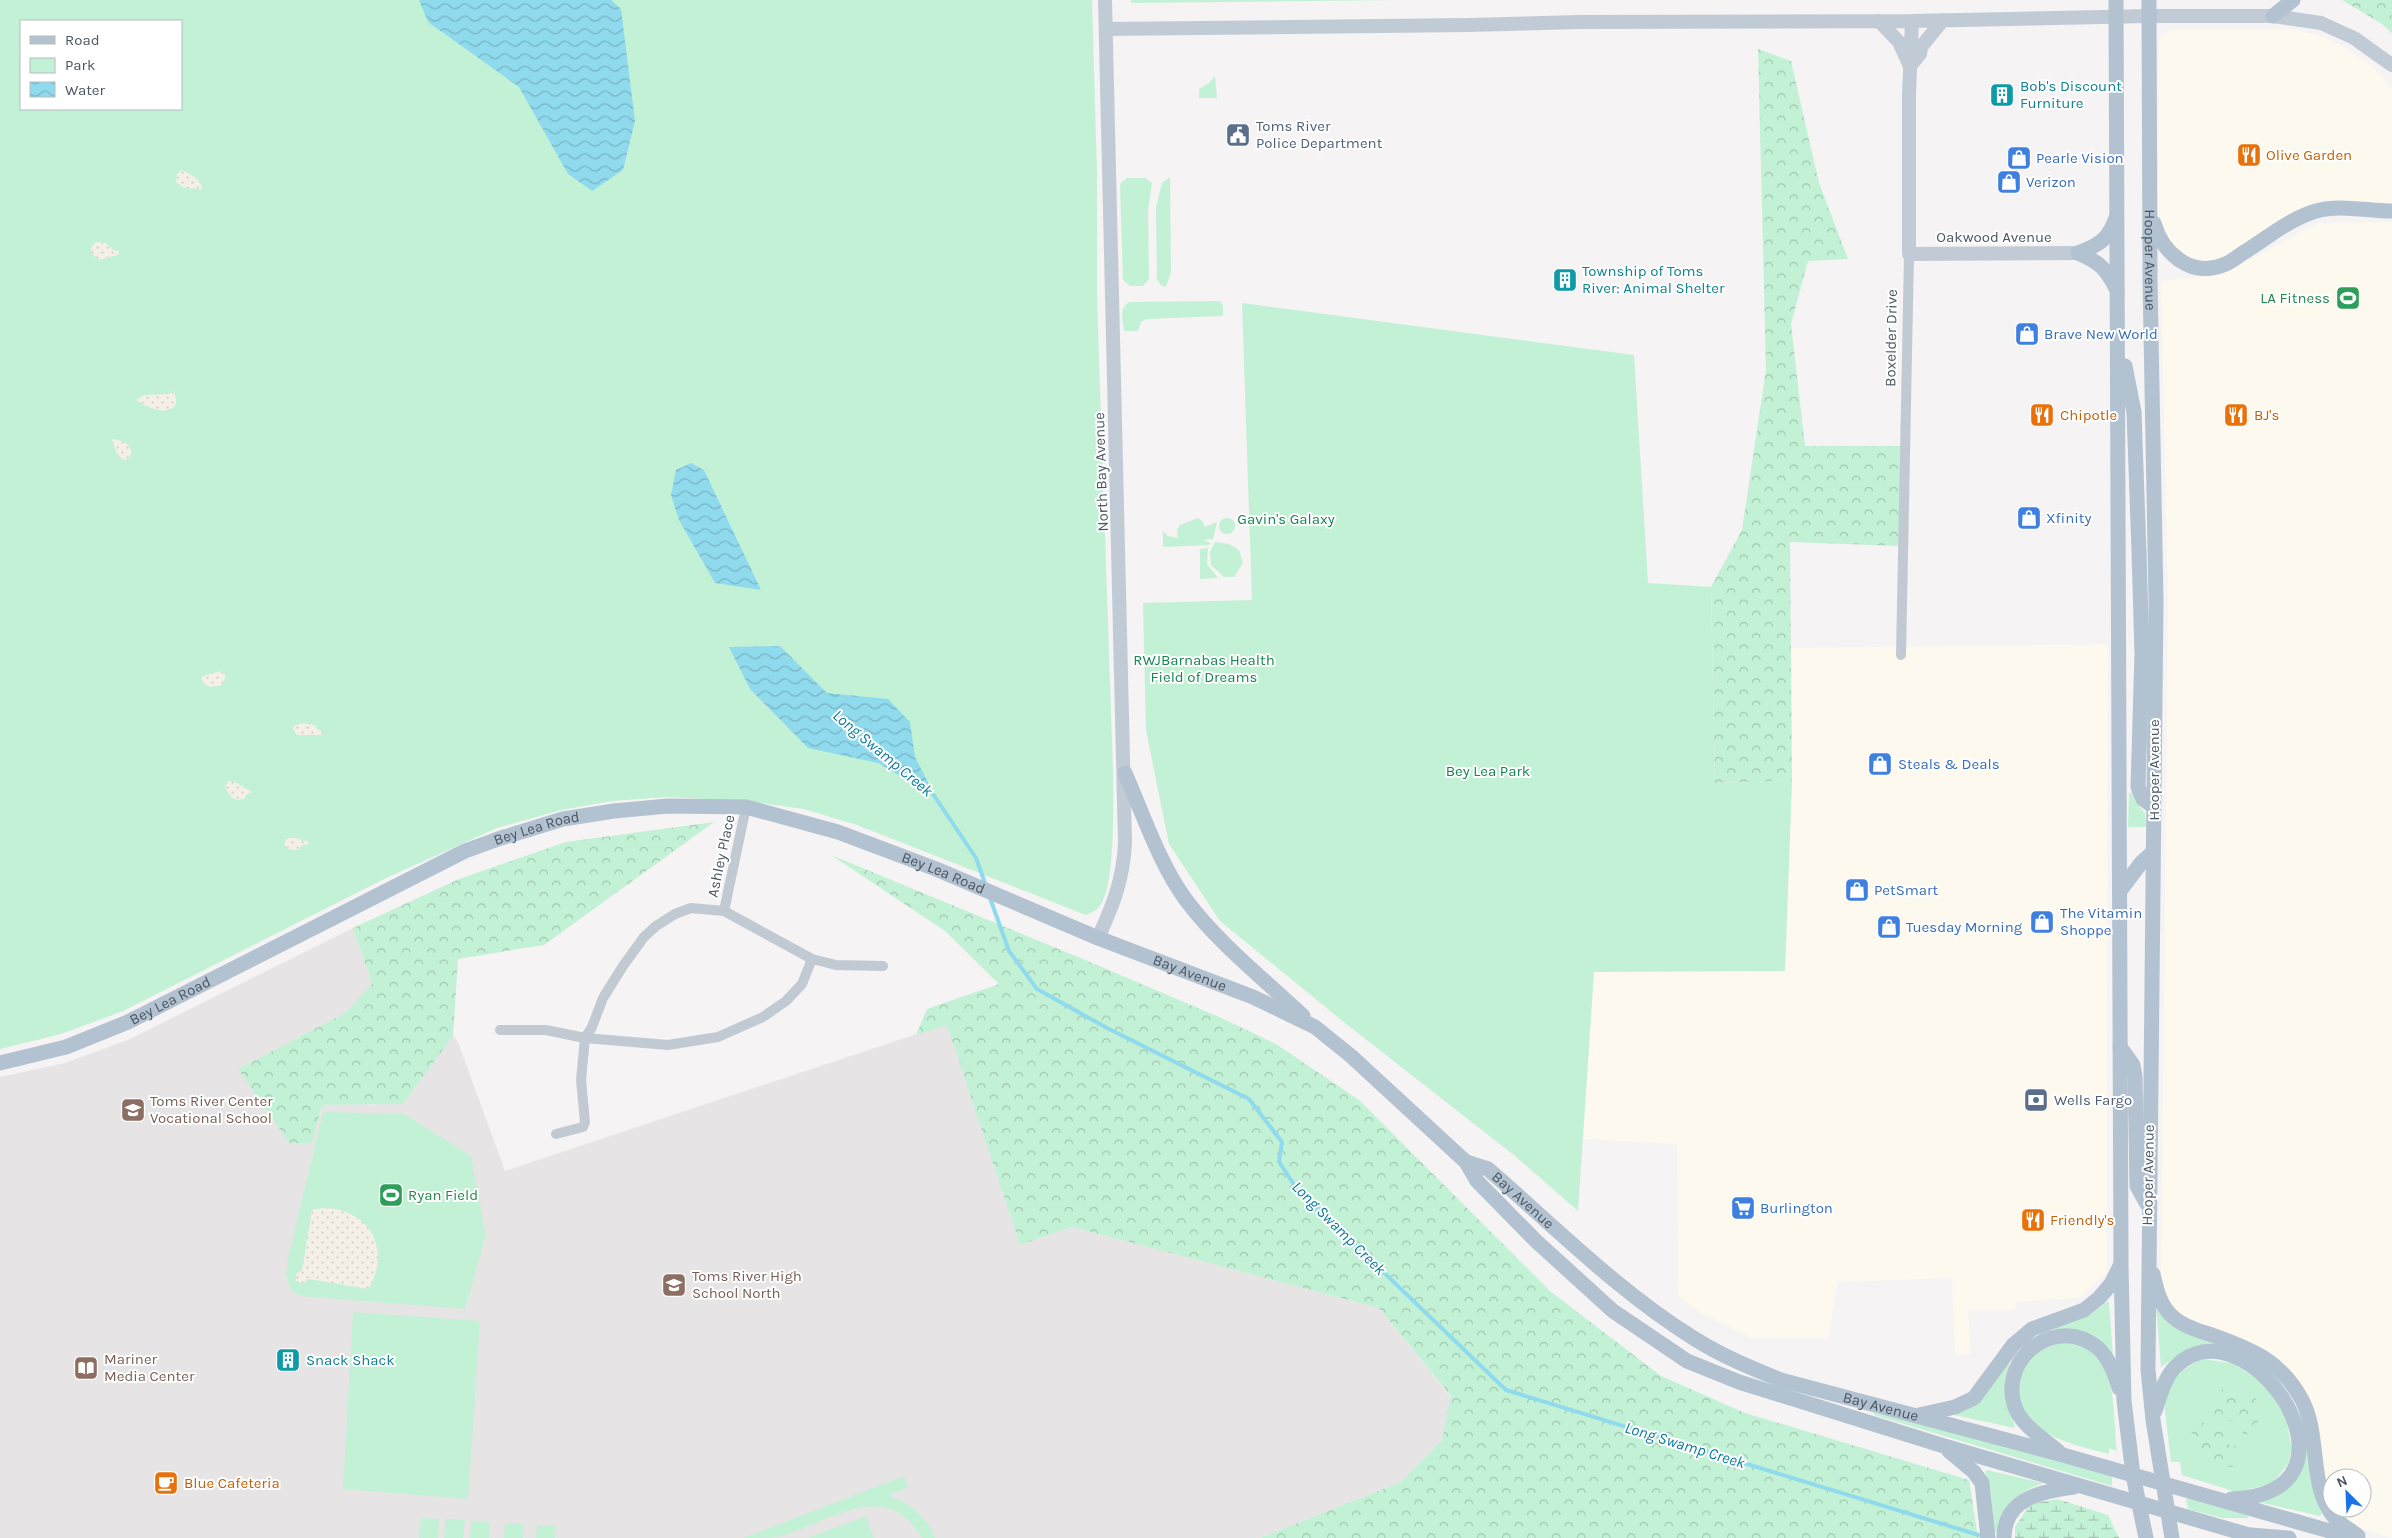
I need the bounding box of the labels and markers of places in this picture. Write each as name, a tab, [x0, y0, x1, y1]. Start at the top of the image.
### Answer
place label: Bob's Discount Furniture	[2020, 77, 2122, 112]
building icon: Bob's Discount Furniture	[1989, 82, 2015, 108]
place label: Toms River Police Department	[1256, 117, 1383, 152]
public building icon: Toms River Police Department	[1225, 122, 1251, 148]
restaurant icon: Olive Garden	[2236, 142, 2262, 168]
shop icon: Pearle Vision	[2006, 145, 2032, 171]
place label: Olive Garden	[2266, 146, 2352, 164]
place label: Pearle Vision	[2036, 149, 2124, 167]
shop icon: Verizon	[1996, 169, 2022, 195]
place label: Verizon	[2026, 173, 2076, 191]
place label: Township of Toms River: Animal Shelter	[1582, 262, 1725, 297]
building icon: Township of Toms River: Animal Shelter	[1552, 267, 1578, 293]
sports icon: LA Fitness	[2335, 285, 2361, 311]
place label: LA Fitness	[2260, 289, 2330, 307]
shop icon: Brave New World	[2014, 321, 2040, 347]
place label: Brave New World	[2044, 325, 2158, 343]
restaurant icon: Chipotle	[2029, 402, 2055, 428]
restaurant icon: BJ's	[2223, 402, 2249, 428]
place label: Chipotle	[2060, 406, 2117, 424]
place label: BJ's	[2254, 406, 2279, 424]
shop icon: Xfinity	[2016, 505, 2042, 531]
place label: Xfinity	[2046, 509, 2091, 527]
shop icon: Steals & Deals	[1867, 751, 1893, 777]
place label: Steals & Deals	[1898, 755, 2000, 773]
shop icon: PetSmart	[1844, 877, 1870, 903]
place label: PetSmart	[1874, 881, 1938, 899]
place label: The Vitamin Shoppe	[2060, 904, 2142, 939]
shop icon: The Vitamin Shoppe	[2029, 909, 2055, 935]
shop icon: Tuesday Morning	[1876, 914, 1902, 940]
place label: Tuesday Morning	[1906, 918, 2023, 936]
bank icon: Wells Fargo	[2023, 1087, 2049, 1113]
place label: Wells Fargo	[2054, 1091, 2132, 1109]
place label: Toms River Center Vocational School	[150, 1092, 273, 1127]
school or university icon: Toms River Center Vocational School	[120, 1097, 146, 1123]
sports icon: Ryan Field	[378, 1182, 404, 1208]
place label: Ryan Field	[408, 1186, 478, 1204]
supermarket icon: Burlington	[1730, 1195, 1756, 1221]
place label: Burlington	[1760, 1199, 1833, 1217]
restaurant icon: Friendly's	[2020, 1207, 2046, 1233]
place label: Friendly's	[2050, 1211, 2115, 1229]
place label: Toms River High School North	[692, 1267, 802, 1302]
school or university icon: Toms River High School North	[661, 1272, 687, 1298]
building icon: Snack Shack	[275, 1347, 301, 1373]
place label: Mariner Media Center	[104, 1350, 195, 1385]
place label: Snack Shack	[306, 1351, 395, 1369]
library icon: Mariner Media Center	[73, 1355, 99, 1381]
cafe icon: Blue Cafeteria	[153, 1470, 179, 1496]
place label: Blue Cafeteria	[184, 1474, 280, 1492]

